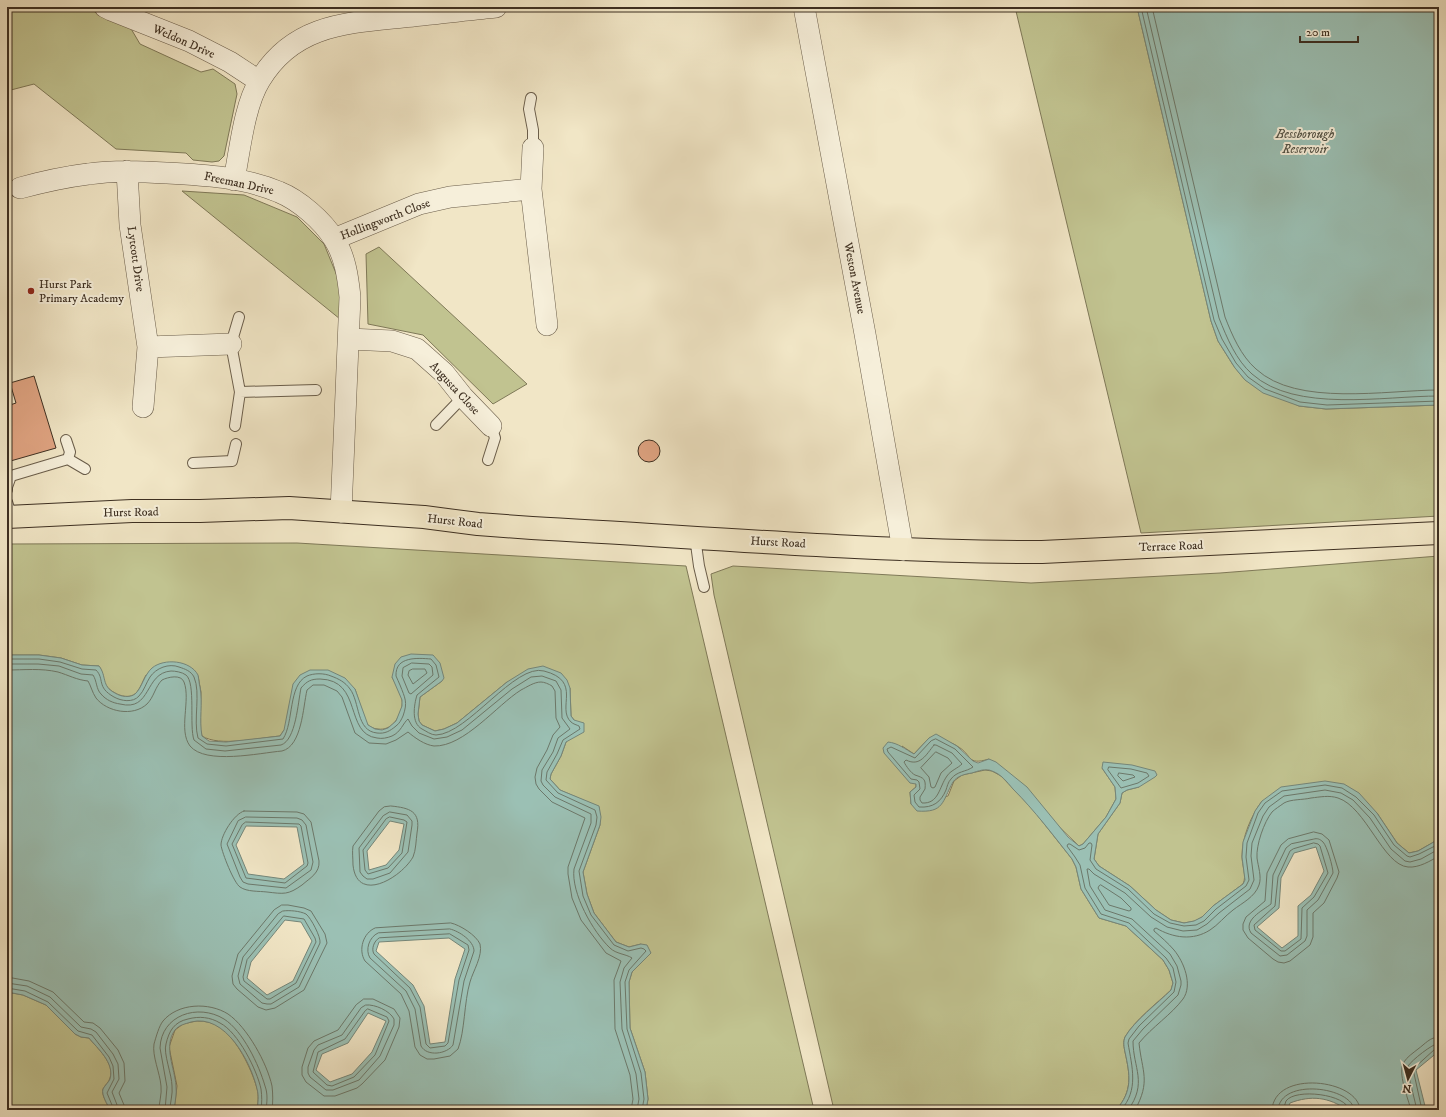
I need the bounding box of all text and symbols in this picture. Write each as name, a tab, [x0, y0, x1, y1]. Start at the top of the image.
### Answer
scale bar	[1300, 18, 1358, 44]
street label: Weldon Drive	[150, 21, 217, 62]
text: 20 m	[1306, 25, 1330, 40]
water label: Bessborough Reservoir	[1275, 126, 1334, 157]
street label: Freeman Drive	[203, 169, 275, 198]
street label: Hollingworth Close	[338, 195, 432, 244]
street label: Lytcott Drive	[123, 225, 148, 293]
street label: Weston Avenue	[840, 240, 869, 315]
place label: Hurst Park Primary Academy	[39, 277, 124, 306]
marker: Hurst Park Primary Academy	[26, 286, 36, 296]
street label: Augusta Close	[426, 359, 483, 418]
street label: Hurst Road	[103, 505, 159, 520]
street label: Hurst Road	[427, 511, 483, 532]
street label: Hurst Road	[750, 534, 806, 551]
street label: Terrace Road	[1139, 538, 1203, 555]
north arrow	[1388, 1059, 1428, 1099]
text: N	[1402, 1081, 1412, 1095]

